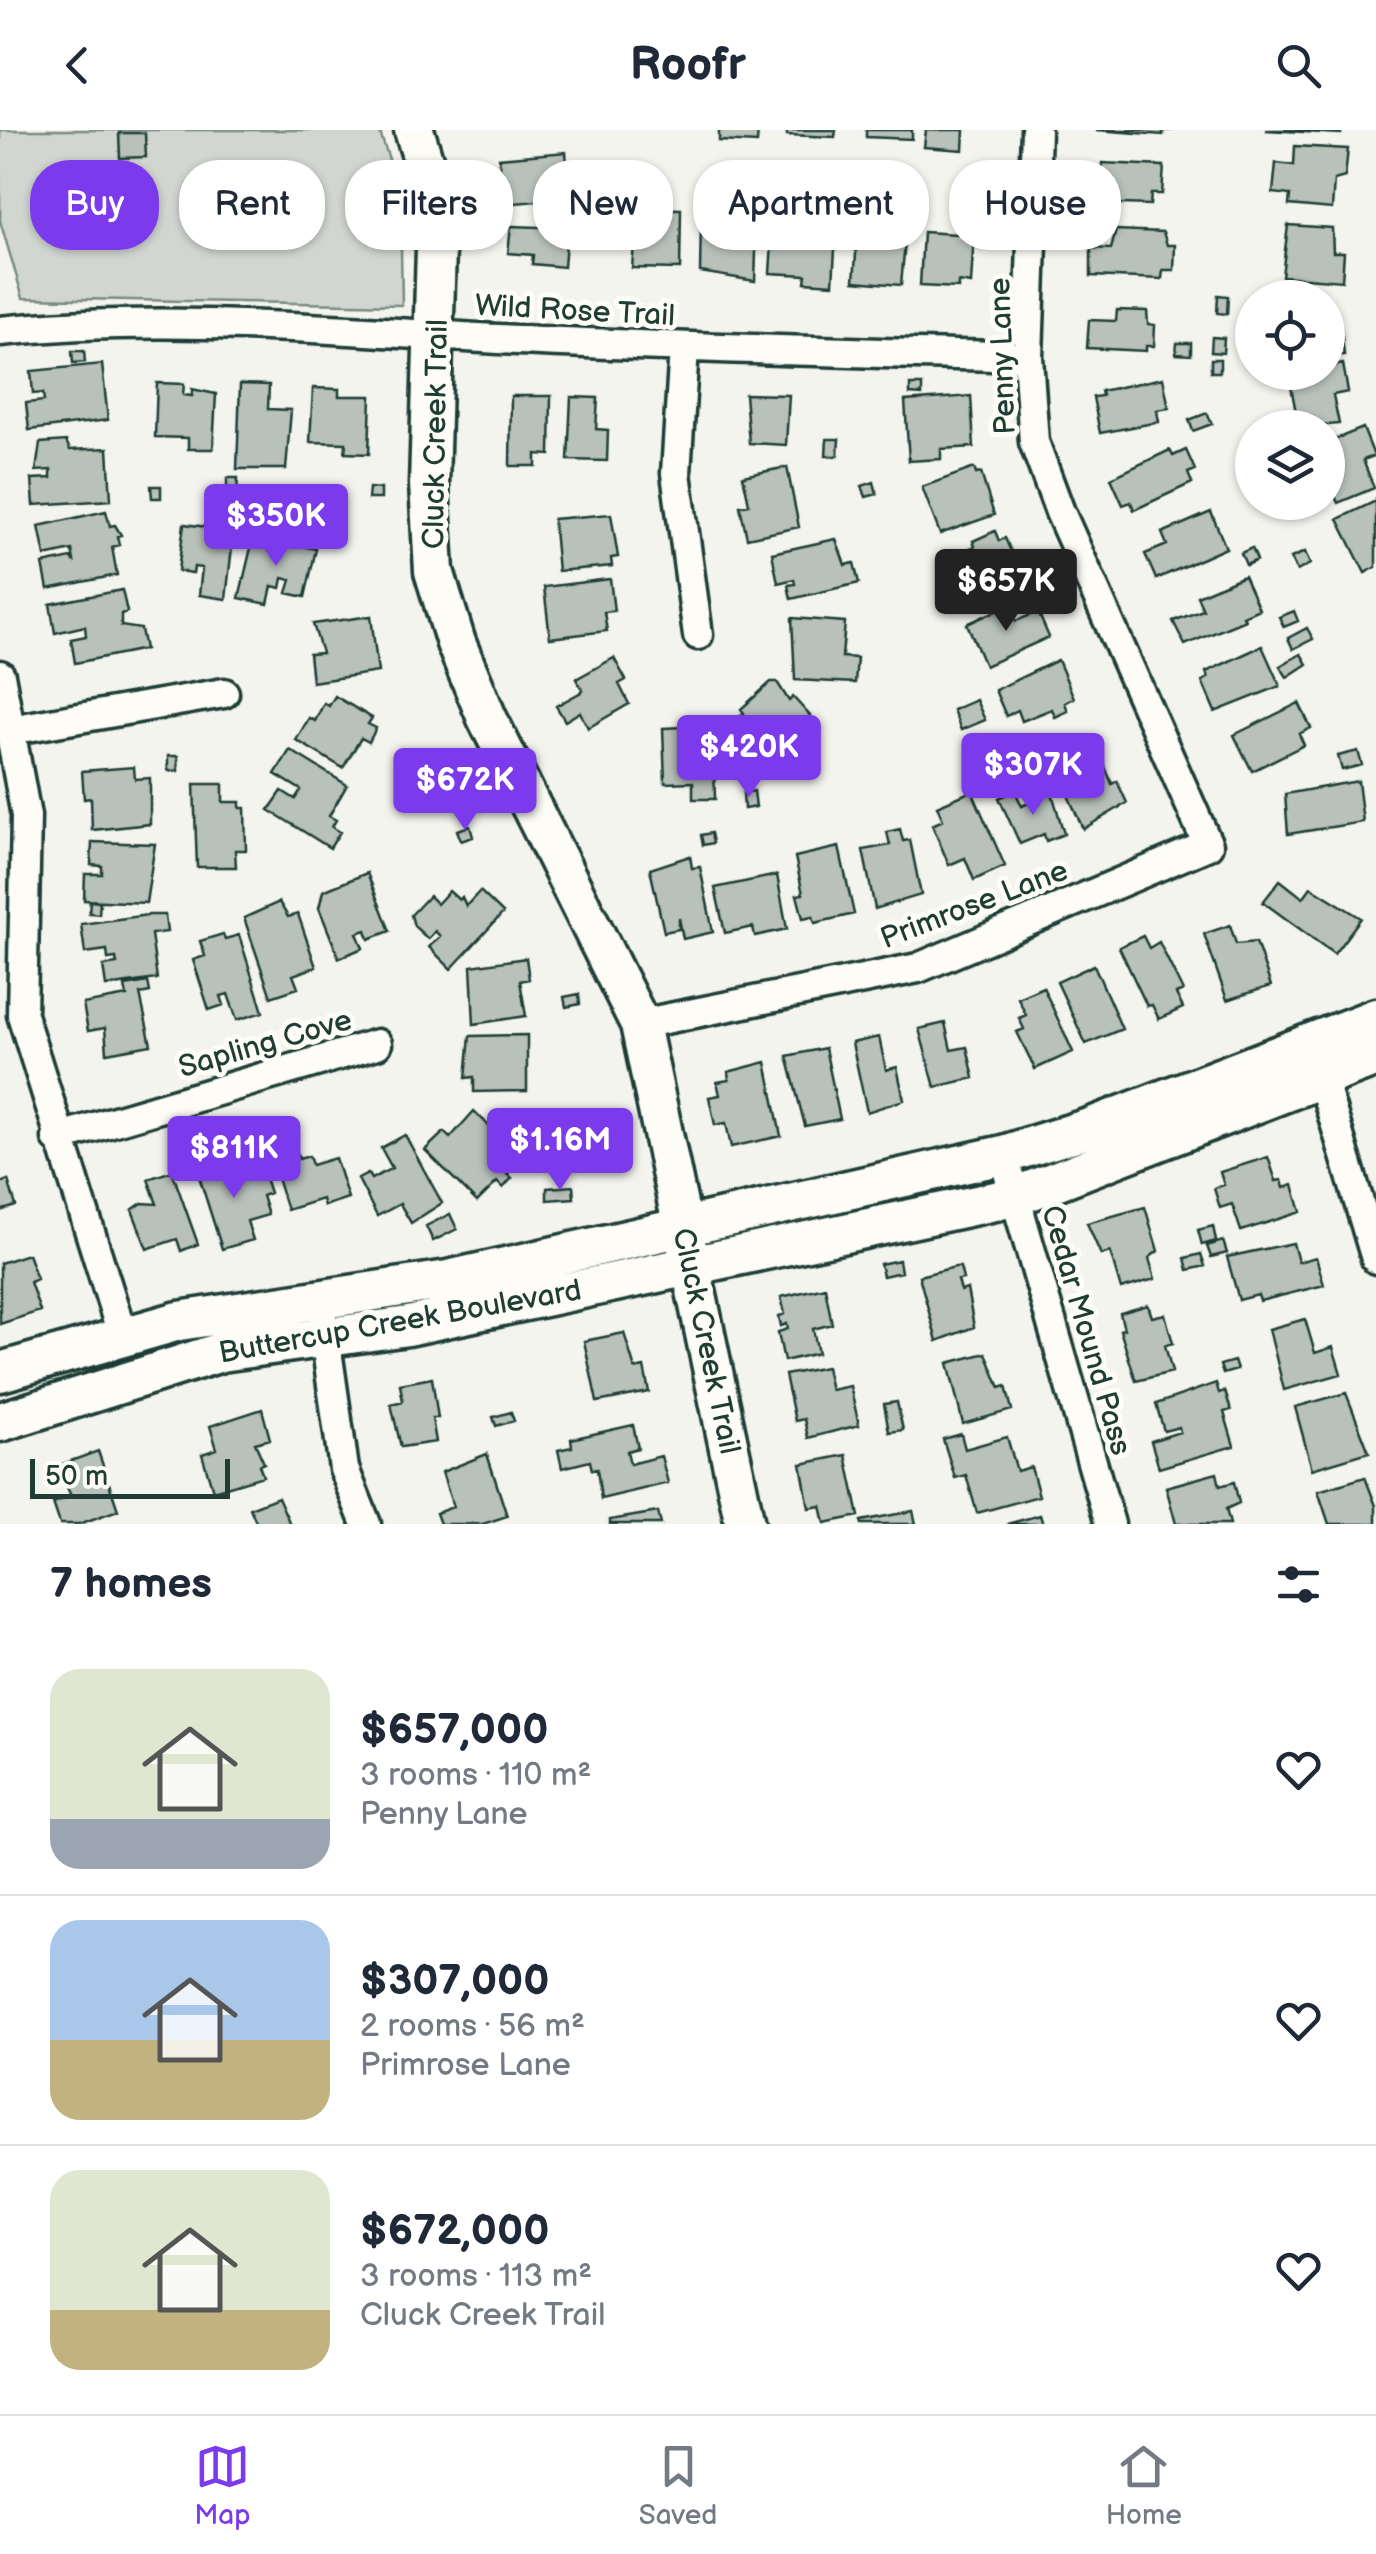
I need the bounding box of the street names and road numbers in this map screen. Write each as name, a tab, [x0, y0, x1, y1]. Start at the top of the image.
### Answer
street label: Penny Lane	[982, 277, 1024, 435]
street label: Wild Rose Trail	[474, 288, 676, 334]
street label: Cluck Creek Trail	[416, 319, 456, 549]
street label: Primrose Lane	[876, 853, 1073, 957]
street label: Sapling Cove	[174, 1002, 356, 1086]
street label: Cedar Mound Pass	[1033, 1201, 1139, 1459]
street label: Cluck Creek Trail	[665, 1225, 748, 1457]
street label: Buttercup Creek Boulevard	[216, 1272, 584, 1372]

